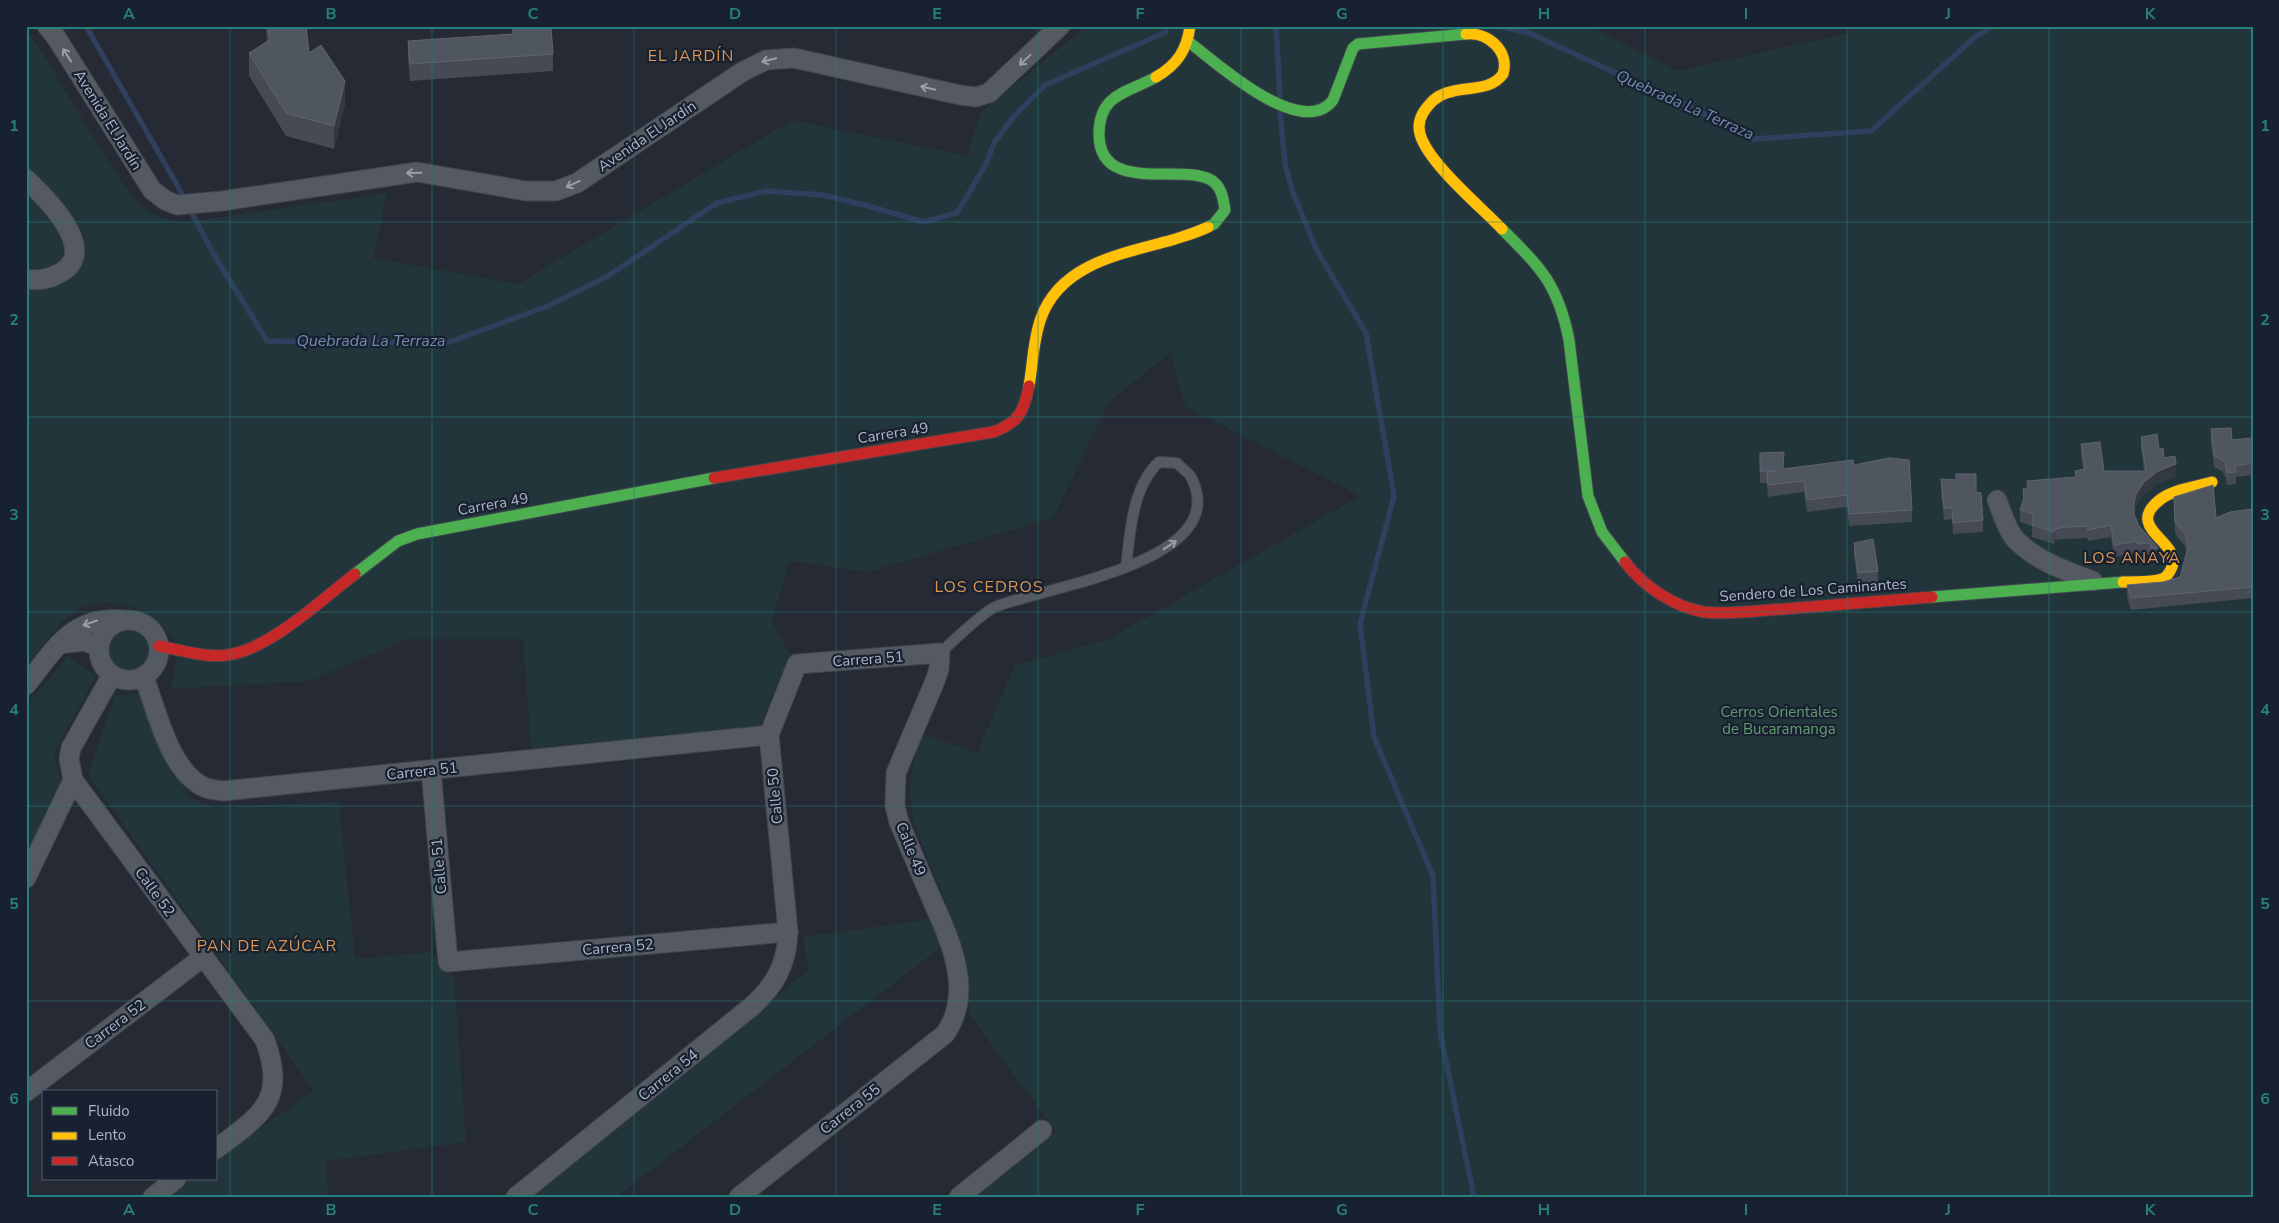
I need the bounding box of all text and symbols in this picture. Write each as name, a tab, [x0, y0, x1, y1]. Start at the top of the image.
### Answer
text: A	[123, 3, 135, 25]
text: B	[325, 3, 337, 25]
text: C	[528, 3, 539, 25]
text: D	[729, 3, 741, 25]
text: E	[932, 3, 942, 25]
text: F	[1136, 3, 1145, 25]
text: G	[1336, 3, 1348, 25]
text: H	[1538, 3, 1550, 25]
text: I	[1744, 3, 1748, 25]
text: J	[1944, 3, 1951, 25]
text: K	[2145, 3, 2157, 25]
district label: EL JARDÍN	[648, 45, 734, 67]
one-way arrow	[62, 48, 72, 62]
one-way arrow	[1019, 54, 1031, 66]
one-way arrow	[761, 56, 777, 65]
water label: Quebrada La Terraza	[1612, 65, 1758, 145]
street label: Avenida El Jardín	[69, 66, 147, 174]
one-way arrow	[920, 83, 936, 92]
street label: Avenida El Jardín	[594, 96, 700, 176]
text: 1	[9, 115, 19, 137]
text: 1	[2260, 115, 2270, 137]
one-way arrow	[406, 168, 422, 178]
one-way arrow	[566, 180, 581, 190]
text: 2	[9, 309, 19, 331]
text: 2	[2260, 309, 2270, 331]
water label: Quebrada La Terraza	[296, 330, 446, 352]
street label: Carrera 49	[856, 418, 930, 448]
street label: Carrera 49	[456, 488, 530, 520]
text: 3	[9, 504, 19, 526]
text: 3	[2260, 504, 2270, 526]
one-way arrow	[1162, 540, 1176, 550]
district label: LOS ANAYA	[2083, 547, 2181, 569]
street label: Sendero de Los Caminantes	[1719, 573, 1907, 607]
district label: LOS CEDROS	[934, 576, 1044, 598]
one-way arrow	[82, 619, 98, 628]
street label: Carrera 51	[832, 647, 904, 671]
text: 4	[9, 699, 19, 721]
text: 4	[2260, 699, 2270, 721]
park label: Cerros Orientales de Bucaramanga	[1720, 702, 1838, 739]
street label: Carrera 51	[385, 757, 459, 785]
street label: Calle 50	[763, 767, 787, 825]
street label: Calle 49	[891, 819, 931, 879]
street label: Calle 51	[427, 837, 451, 895]
street label: Calle 52	[130, 863, 180, 921]
text: 5	[9, 893, 19, 915]
text: 5	[2260, 893, 2270, 915]
street label: Carrera 52	[581, 934, 655, 960]
district label: PAN DE AZÚCAR	[197, 935, 337, 957]
street label: Carrera 52	[80, 994, 150, 1054]
street label: Carrera 54	[634, 1045, 702, 1105]
street label: Carrera 55	[816, 1079, 884, 1139]
text: 6	[9, 1088, 19, 1110]
text: 6	[2260, 1088, 2270, 1110]
legend	[42, 1090, 218, 1180]
text: Fluido	[88, 1101, 130, 1121]
text: Lento	[88, 1125, 126, 1145]
text: Atasco	[88, 1151, 134, 1171]
text: A	[123, 1199, 135, 1221]
text: B	[325, 1199, 337, 1221]
text: C	[528, 1199, 539, 1221]
text: D	[729, 1199, 741, 1221]
text: E	[932, 1199, 942, 1221]
text: F	[1136, 1199, 1145, 1221]
text: G	[1336, 1199, 1348, 1221]
text: H	[1538, 1199, 1550, 1221]
text: I	[1744, 1199, 1748, 1221]
text: J	[1944, 1199, 1951, 1221]
text: K	[2145, 1199, 2157, 1221]

